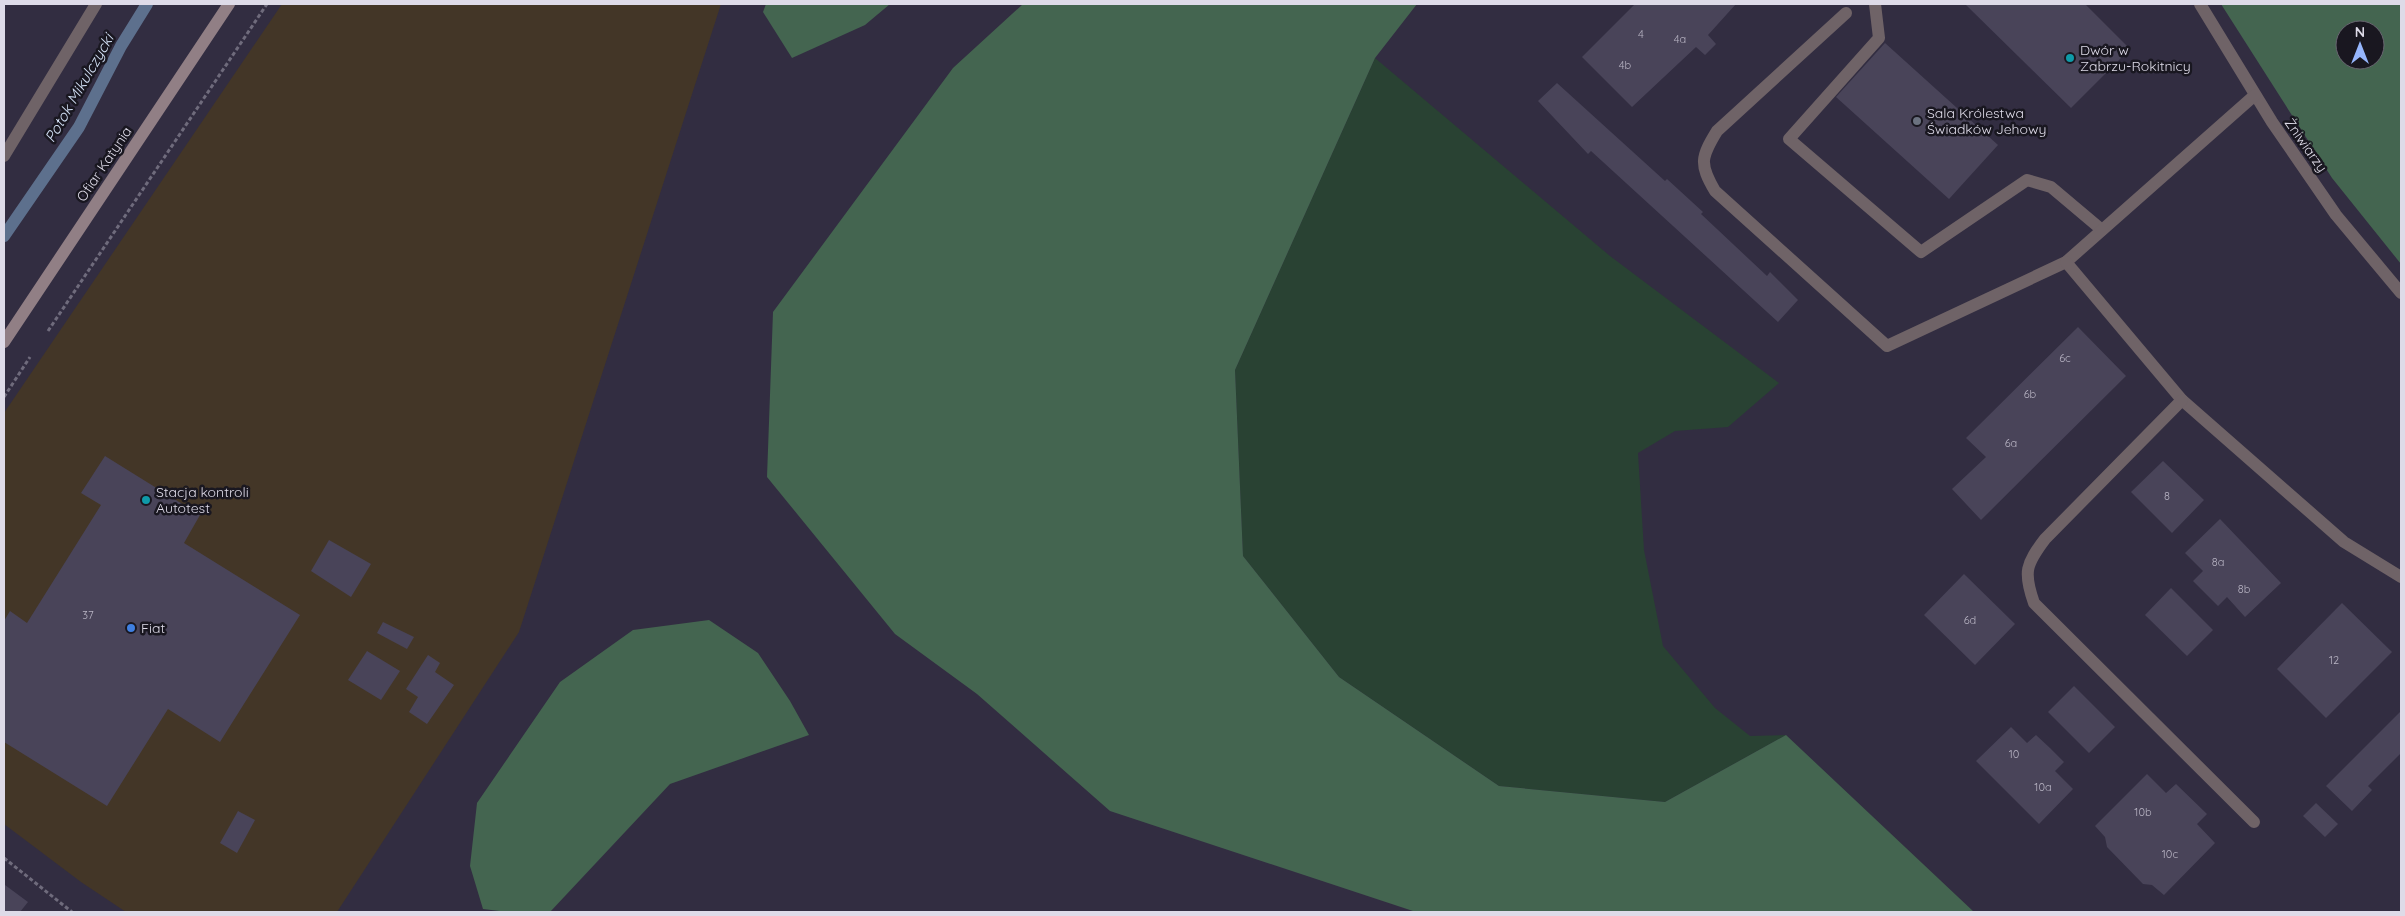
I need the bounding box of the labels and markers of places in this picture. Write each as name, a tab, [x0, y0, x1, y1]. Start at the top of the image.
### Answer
place label: Dwór w Zabrzu-Rokitnicy	[2080, 41, 2191, 75]
marker: Dwór w Zabrzu-Rokitnicy	[2064, 52, 2076, 64]
place label: Sala Królestwa Świadków Jehowy	[1927, 104, 2046, 138]
marker: Sala Królestwa Świadków Jehowy	[1911, 115, 1923, 127]
place label: Stacja kontroli Autotest	[156, 483, 249, 517]
marker: Stacja kontroli Autotest	[140, 494, 152, 506]
place label: Fiat	[141, 619, 165, 637]
marker: Fiat	[125, 622, 137, 634]

